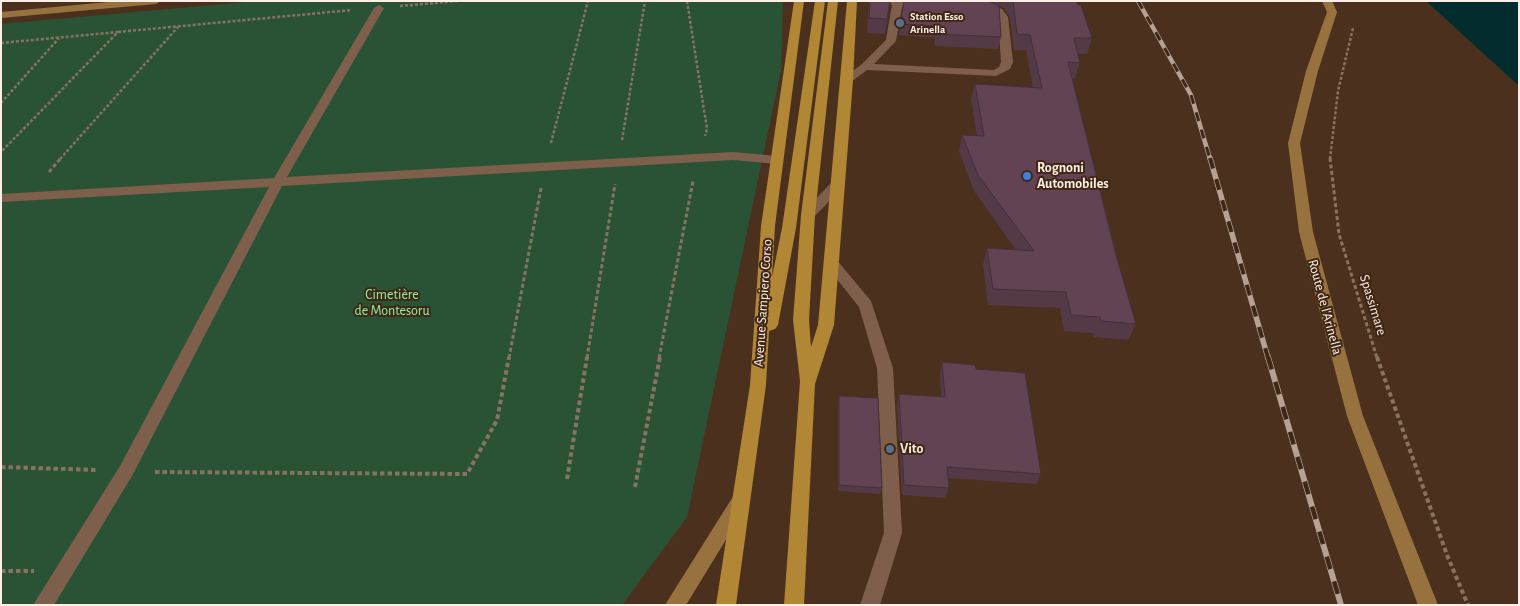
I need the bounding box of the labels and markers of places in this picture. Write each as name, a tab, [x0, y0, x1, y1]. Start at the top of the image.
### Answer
place label: Station Esso Arinella	[910, 10, 963, 36]
marker: Station Esso Arinella	[894, 17, 906, 29]
place label: Rognoni Automobiles	[1037, 160, 1109, 192]
marker: Rognoni Automobiles	[1021, 170, 1033, 182]
place label: Vito	[900, 441, 923, 457]
marker: Vito	[884, 443, 896, 455]

